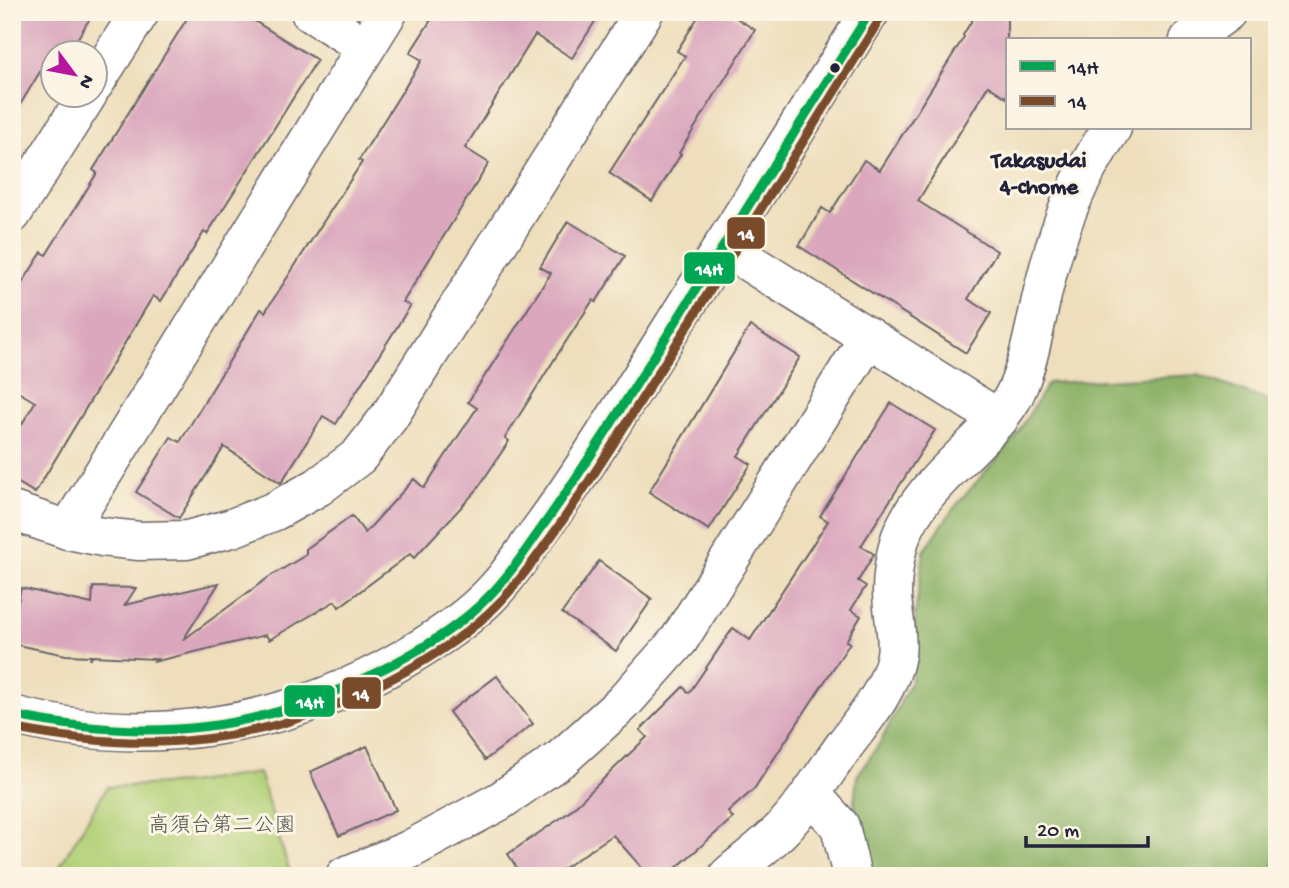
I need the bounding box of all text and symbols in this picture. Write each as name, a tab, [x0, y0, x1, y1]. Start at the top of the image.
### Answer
north arrow	[38, 38, 108, 108]
legend	[1006, 38, 1250, 130]
text: 14H	[1067, 58, 1099, 83]
unlabelled marker	[828, 61, 842, 75]
text: N	[72, 70, 98, 93]
text: 14	[1067, 92, 1086, 117]
district label: Takasudai 4-chome	[989, 149, 1087, 202]
line badge: 14	[726, 216, 766, 250]
text: 14	[737, 225, 755, 248]
line badge: 14H	[683, 251, 736, 285]
text: 14H	[694, 260, 724, 283]
line badge: 14	[341, 676, 382, 710]
line badge: 14H	[283, 684, 336, 718]
text: 14	[352, 685, 370, 708]
text: 14H	[295, 693, 325, 716]
scale bar	[1026, 804, 1149, 848]
park label: 高須台第二公園	[149, 813, 296, 840]
text: 20 m	[1037, 820, 1079, 845]

